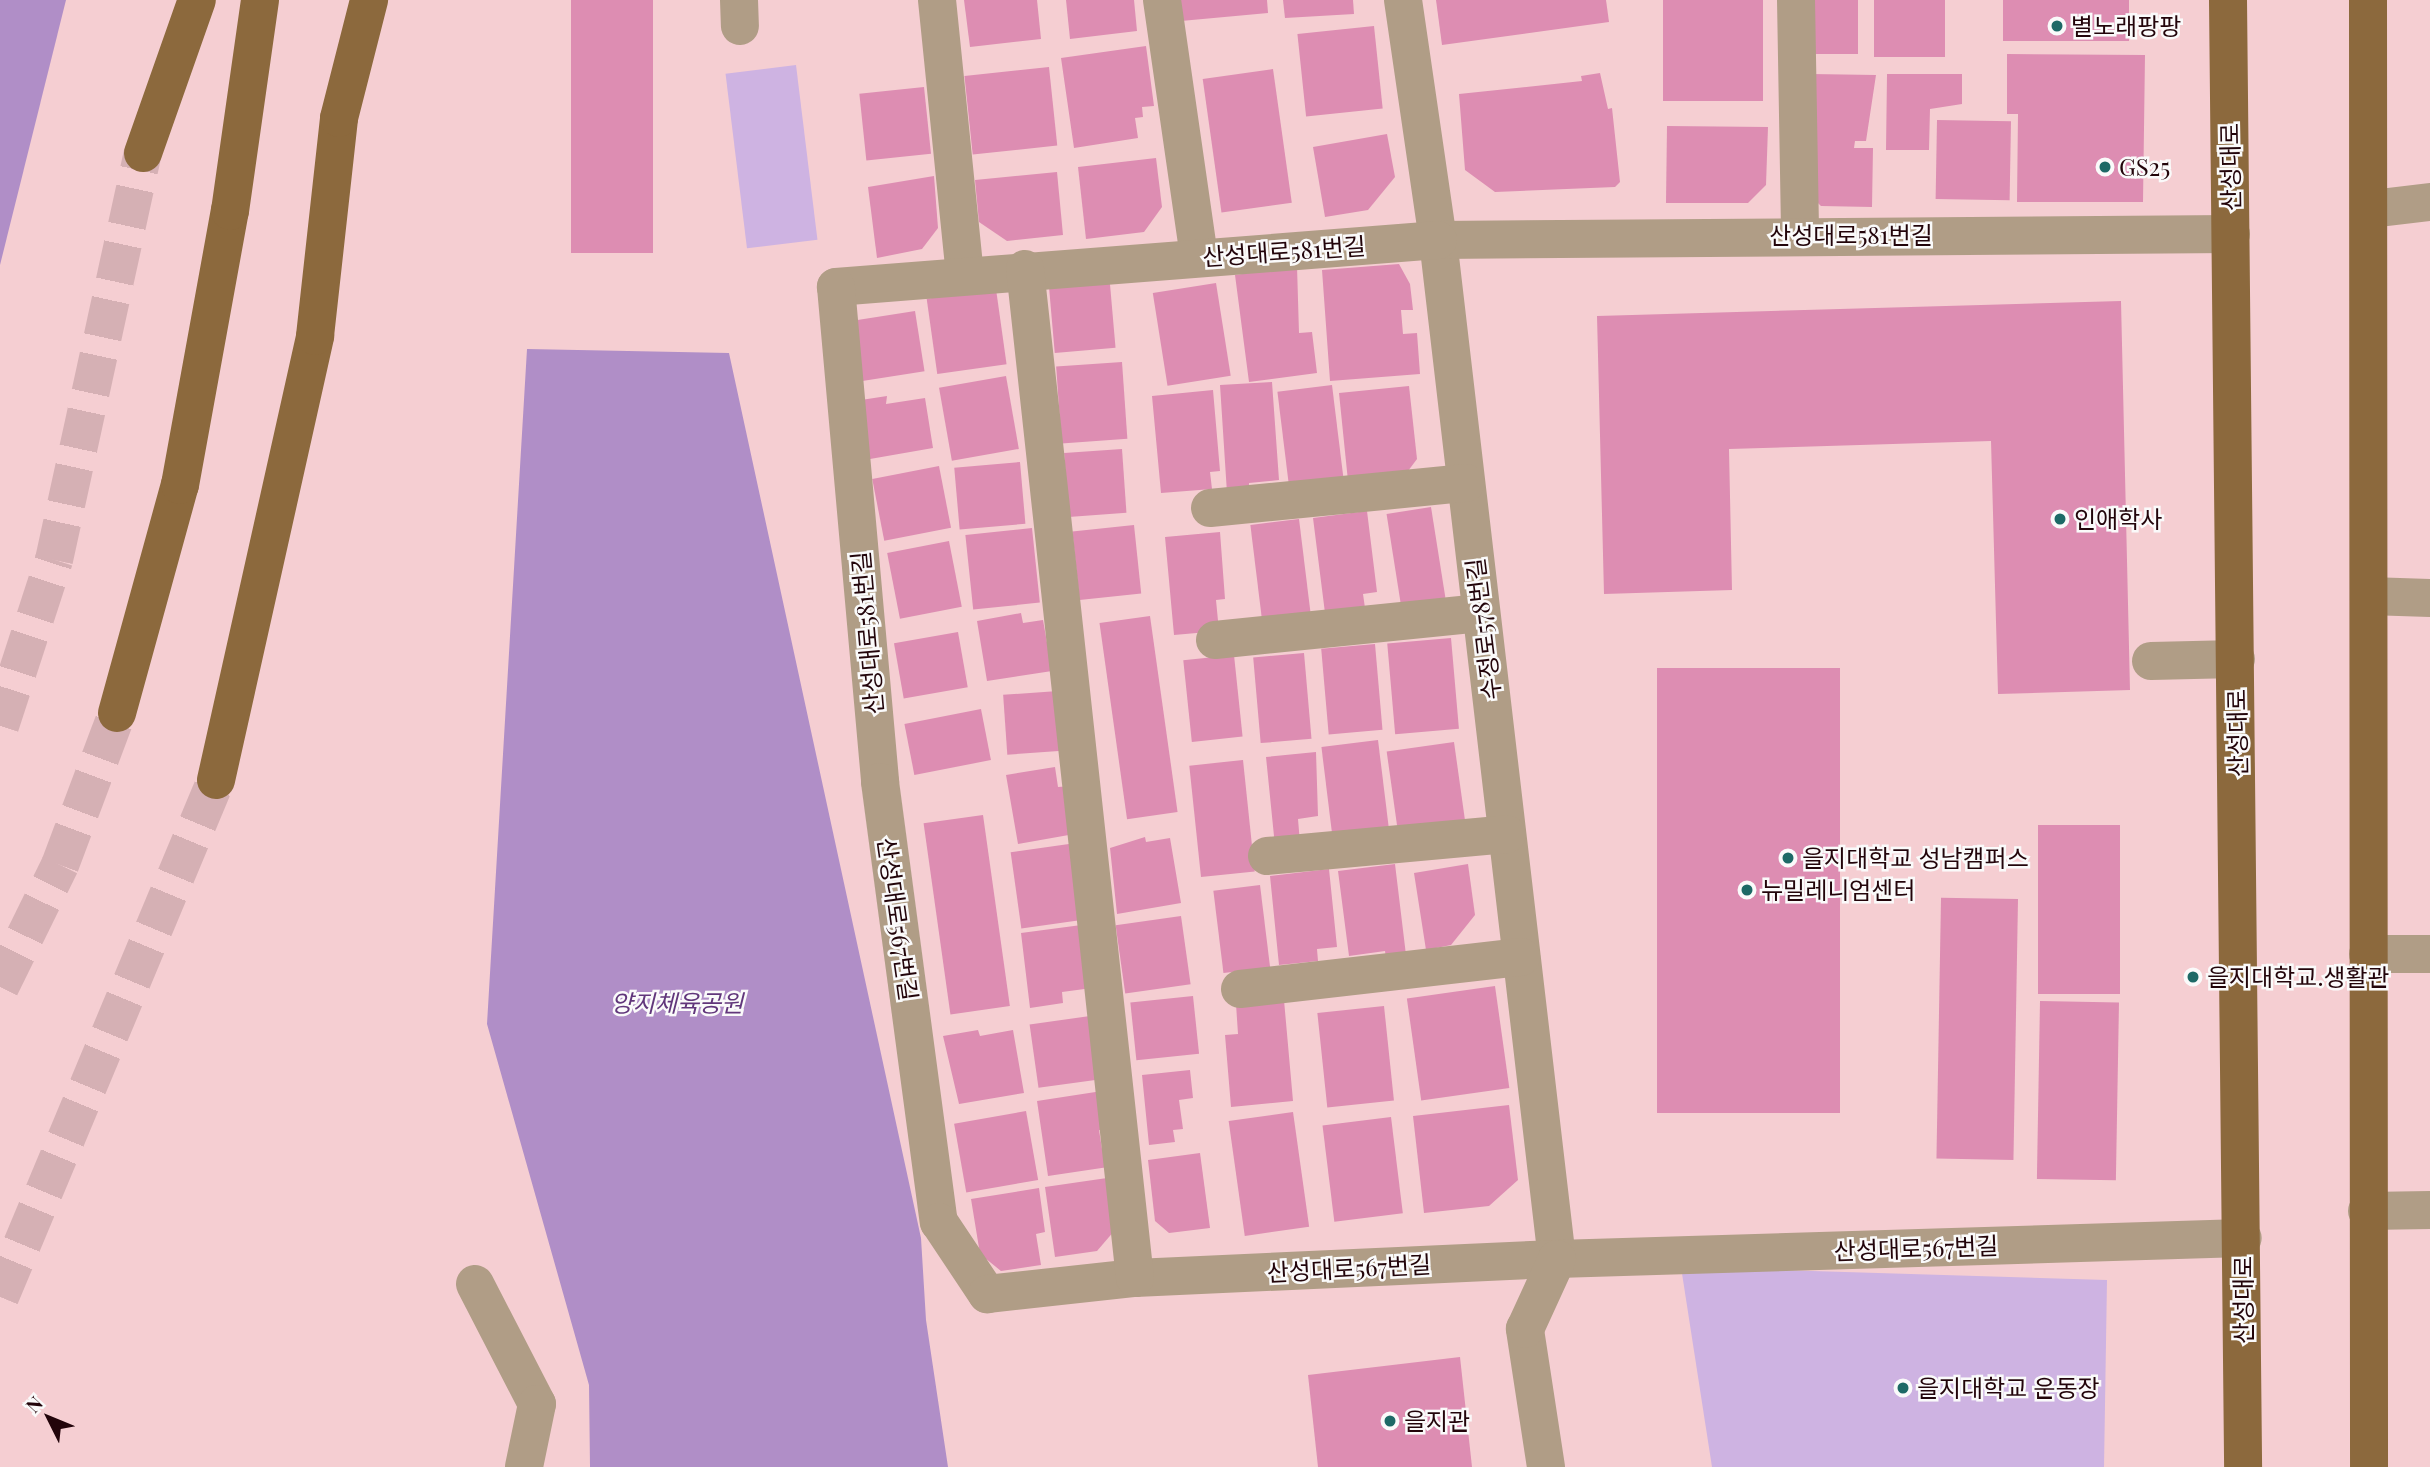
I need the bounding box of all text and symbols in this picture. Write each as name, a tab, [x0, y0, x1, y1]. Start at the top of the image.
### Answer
place label: 별노래팡팡	[2071, 12, 2181, 40]
marker: 별노래팡팡	[2049, 18, 2065, 34]
street label: 산성대로	[2215, 123, 2245, 211]
place label: GS25	[2119, 153, 2170, 181]
marker: GS25	[2097, 159, 2113, 175]
street label: 산성대로581번길	[1769, 221, 1933, 249]
street label: 산성대로581번길	[1201, 231, 1367, 271]
place label: 인애학사	[2074, 505, 2162, 533]
marker: 인애학사	[2052, 511, 2068, 527]
street label: 산성대로581번길	[846, 550, 888, 716]
street label: 수정로578번길	[1460, 556, 1506, 702]
street label: 산성대로	[2222, 689, 2252, 777]
street label: 산성대로567번길	[872, 836, 924, 1002]
place label: 을지대학교 성남캠퍼스	[1802, 844, 2029, 872]
marker: 을지대학교 성남캠퍼스	[1780, 850, 1796, 866]
place label: 뉴밀레니엄센터	[1761, 876, 1916, 904]
marker: 뉴밀레니엄센터	[1739, 882, 1755, 898]
place label: 을지대학교.생활관	[2207, 963, 2390, 991]
marker: 을지대학교.생활관	[2185, 969, 2201, 985]
park label: 양지체육공원	[611, 989, 743, 1017]
street label: 산성대로567번길	[1833, 1231, 1999, 1265]
street label: 산성대로567번길	[1266, 1249, 1432, 1287]
street label: 산성대로	[2229, 1256, 2257, 1344]
place label: 을지대학교 운동장	[1917, 1374, 2100, 1402]
marker: 을지대학교 운동장	[1895, 1380, 1911, 1396]
north arrow	[14, 1383, 84, 1453]
text: N	[19, 1390, 48, 1418]
place label: 을지관	[1404, 1407, 1470, 1435]
marker: 을지관	[1382, 1413, 1398, 1429]

